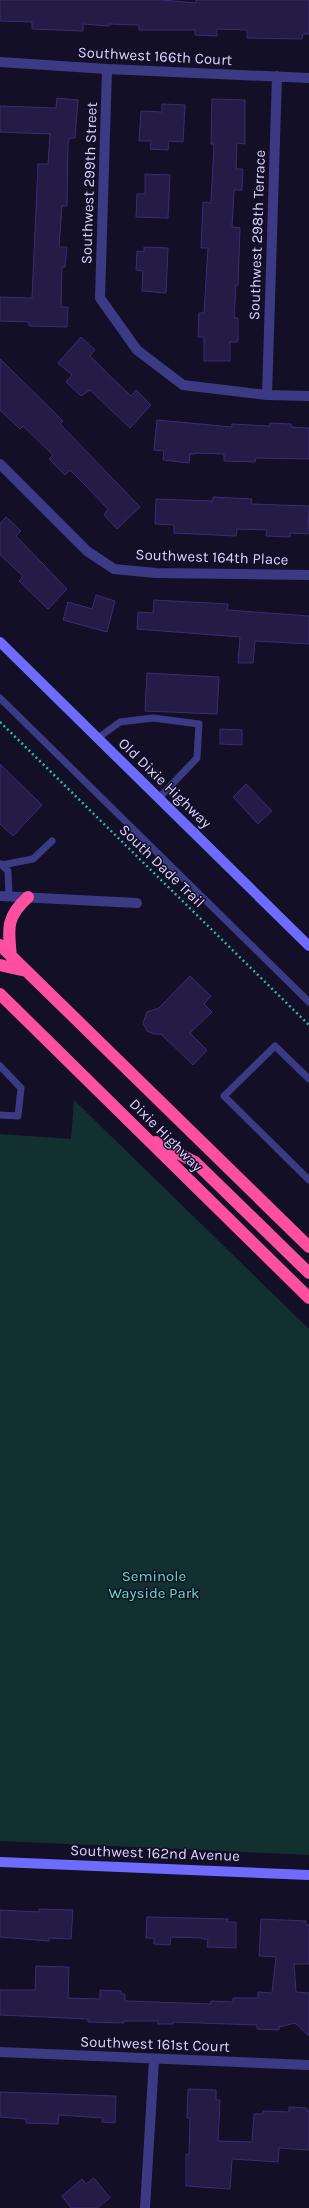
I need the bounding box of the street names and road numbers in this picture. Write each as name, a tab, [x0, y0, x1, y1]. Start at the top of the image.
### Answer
street label: Southwest 166th Court	[77, 43, 233, 69]
street label: Southwest 299th Street	[77, 101, 101, 264]
street label: Southwest 298th Terrace	[245, 150, 269, 320]
street label: Southwest 164th Place	[135, 545, 289, 569]
street label: Old Dixie Highway	[115, 734, 215, 832]
street label: South Dade Trail	[116, 821, 208, 911]
street label: Dixie Highway	[126, 1095, 206, 1175]
street label: Southwest 162nd Avenue	[70, 1841, 240, 1865]
street label: Southwest 161st Court	[80, 2032, 231, 2056]

